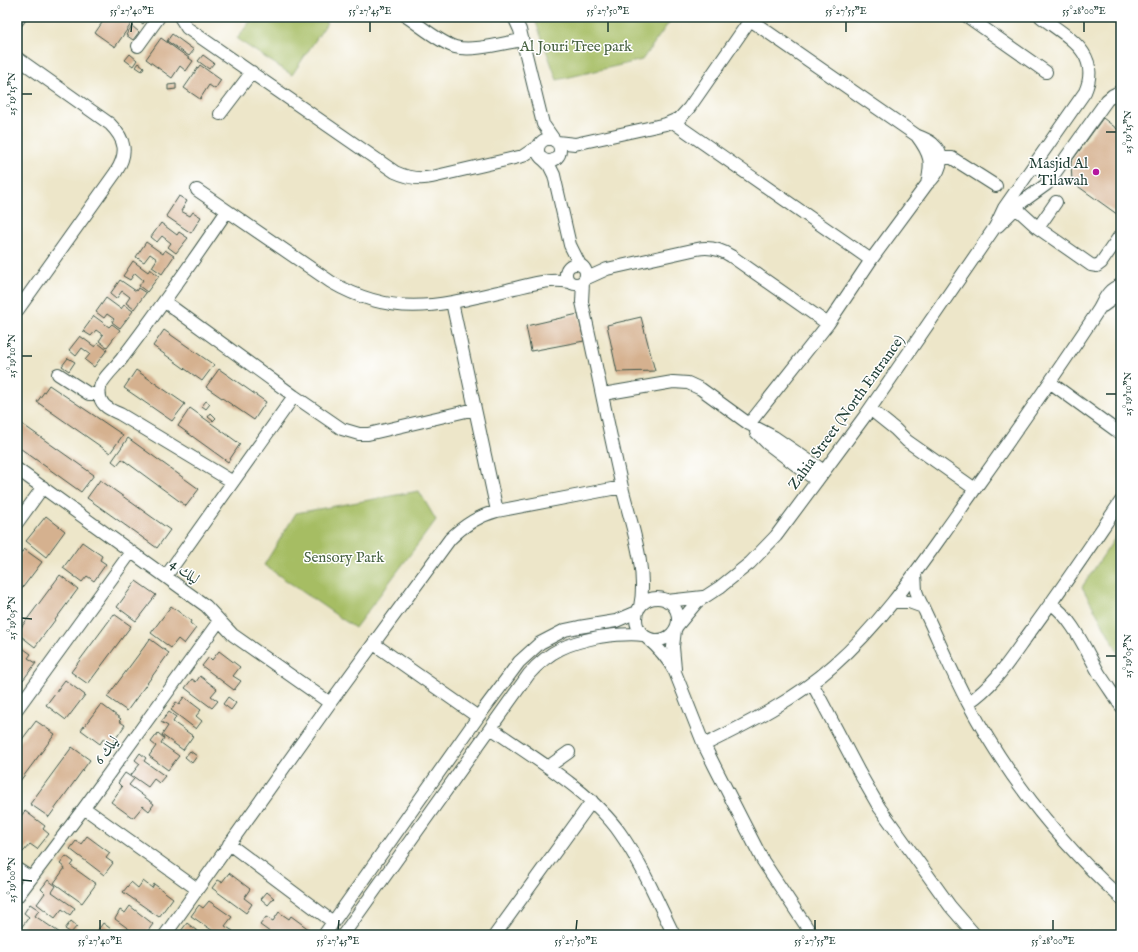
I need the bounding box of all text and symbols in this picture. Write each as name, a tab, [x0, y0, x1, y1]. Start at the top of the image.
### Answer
text: 55°27'40"E	[110, 5, 154, 18]
text: 55°27'45"E	[349, 5, 391, 18]
text: 55°27'50"E	[587, 5, 629, 18]
text: 55°27'55"E	[825, 5, 867, 18]
text: 55°28'00"E	[1062, 5, 1106, 18]
park label: Al Jouri Tree park	[519, 37, 633, 56]
text: 25°19'15"N	[6, 72, 19, 116]
text: 25°19'15"N	[1122, 110, 1135, 154]
place label: Masjid Al Tilawah	[1029, 154, 1089, 190]
marker: Masjid Al Tilawah	[1091, 167, 1101, 177]
street label: Zahia Street (North Entrance)	[784, 331, 909, 493]
text: 25°19'10"N	[6, 333, 19, 378]
text: 25°19'10"N	[1122, 371, 1135, 416]
park label: Sensory Park	[304, 548, 385, 567]
street label: ليلك 4	[166, 554, 203, 589]
text: 25°19'05"N	[6, 595, 19, 640]
text: 25°19'05"N	[1122, 633, 1135, 678]
street label: ليلك 6	[90, 732, 123, 768]
text: 25°19'00"N	[6, 857, 19, 903]
text: 55°27'40"E	[78, 935, 122, 948]
text: 55°27'45"E	[317, 935, 359, 948]
text: 55°27'50"E	[555, 935, 597, 948]
text: 55°27'55"E	[794, 935, 836, 948]
text: 55°28'00"E	[1031, 935, 1075, 948]

